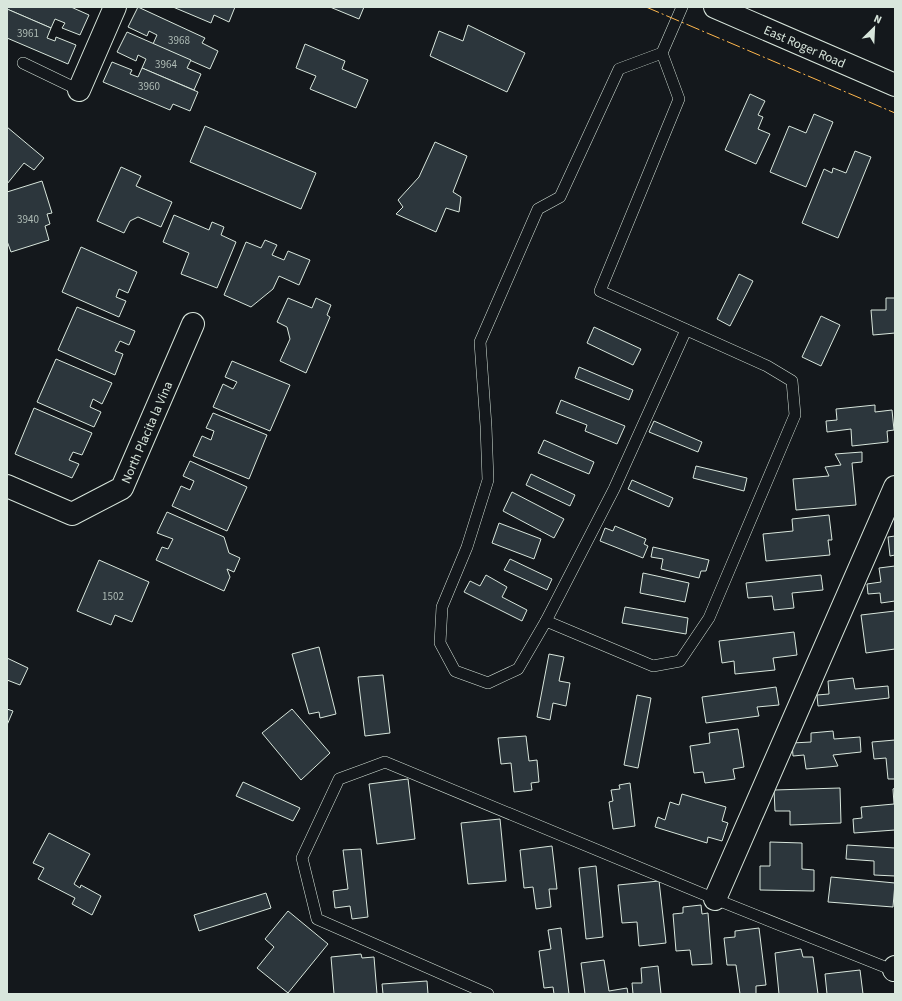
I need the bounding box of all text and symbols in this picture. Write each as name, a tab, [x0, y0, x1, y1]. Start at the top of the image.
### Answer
north arrow	[854, 8, 894, 48]
text: N	[871, 11, 884, 28]
street label: East Roger Road	[761, 21, 848, 73]
house number: 3961	[17, 26, 39, 41]
house number: 3968	[168, 33, 190, 48]
house number: 3964	[155, 57, 177, 72]
house number: 3960	[138, 79, 160, 94]
house number: 3940	[17, 212, 39, 227]
street label: North Placita la Vina	[117, 379, 177, 487]
house number: 1502	[102, 589, 124, 604]

